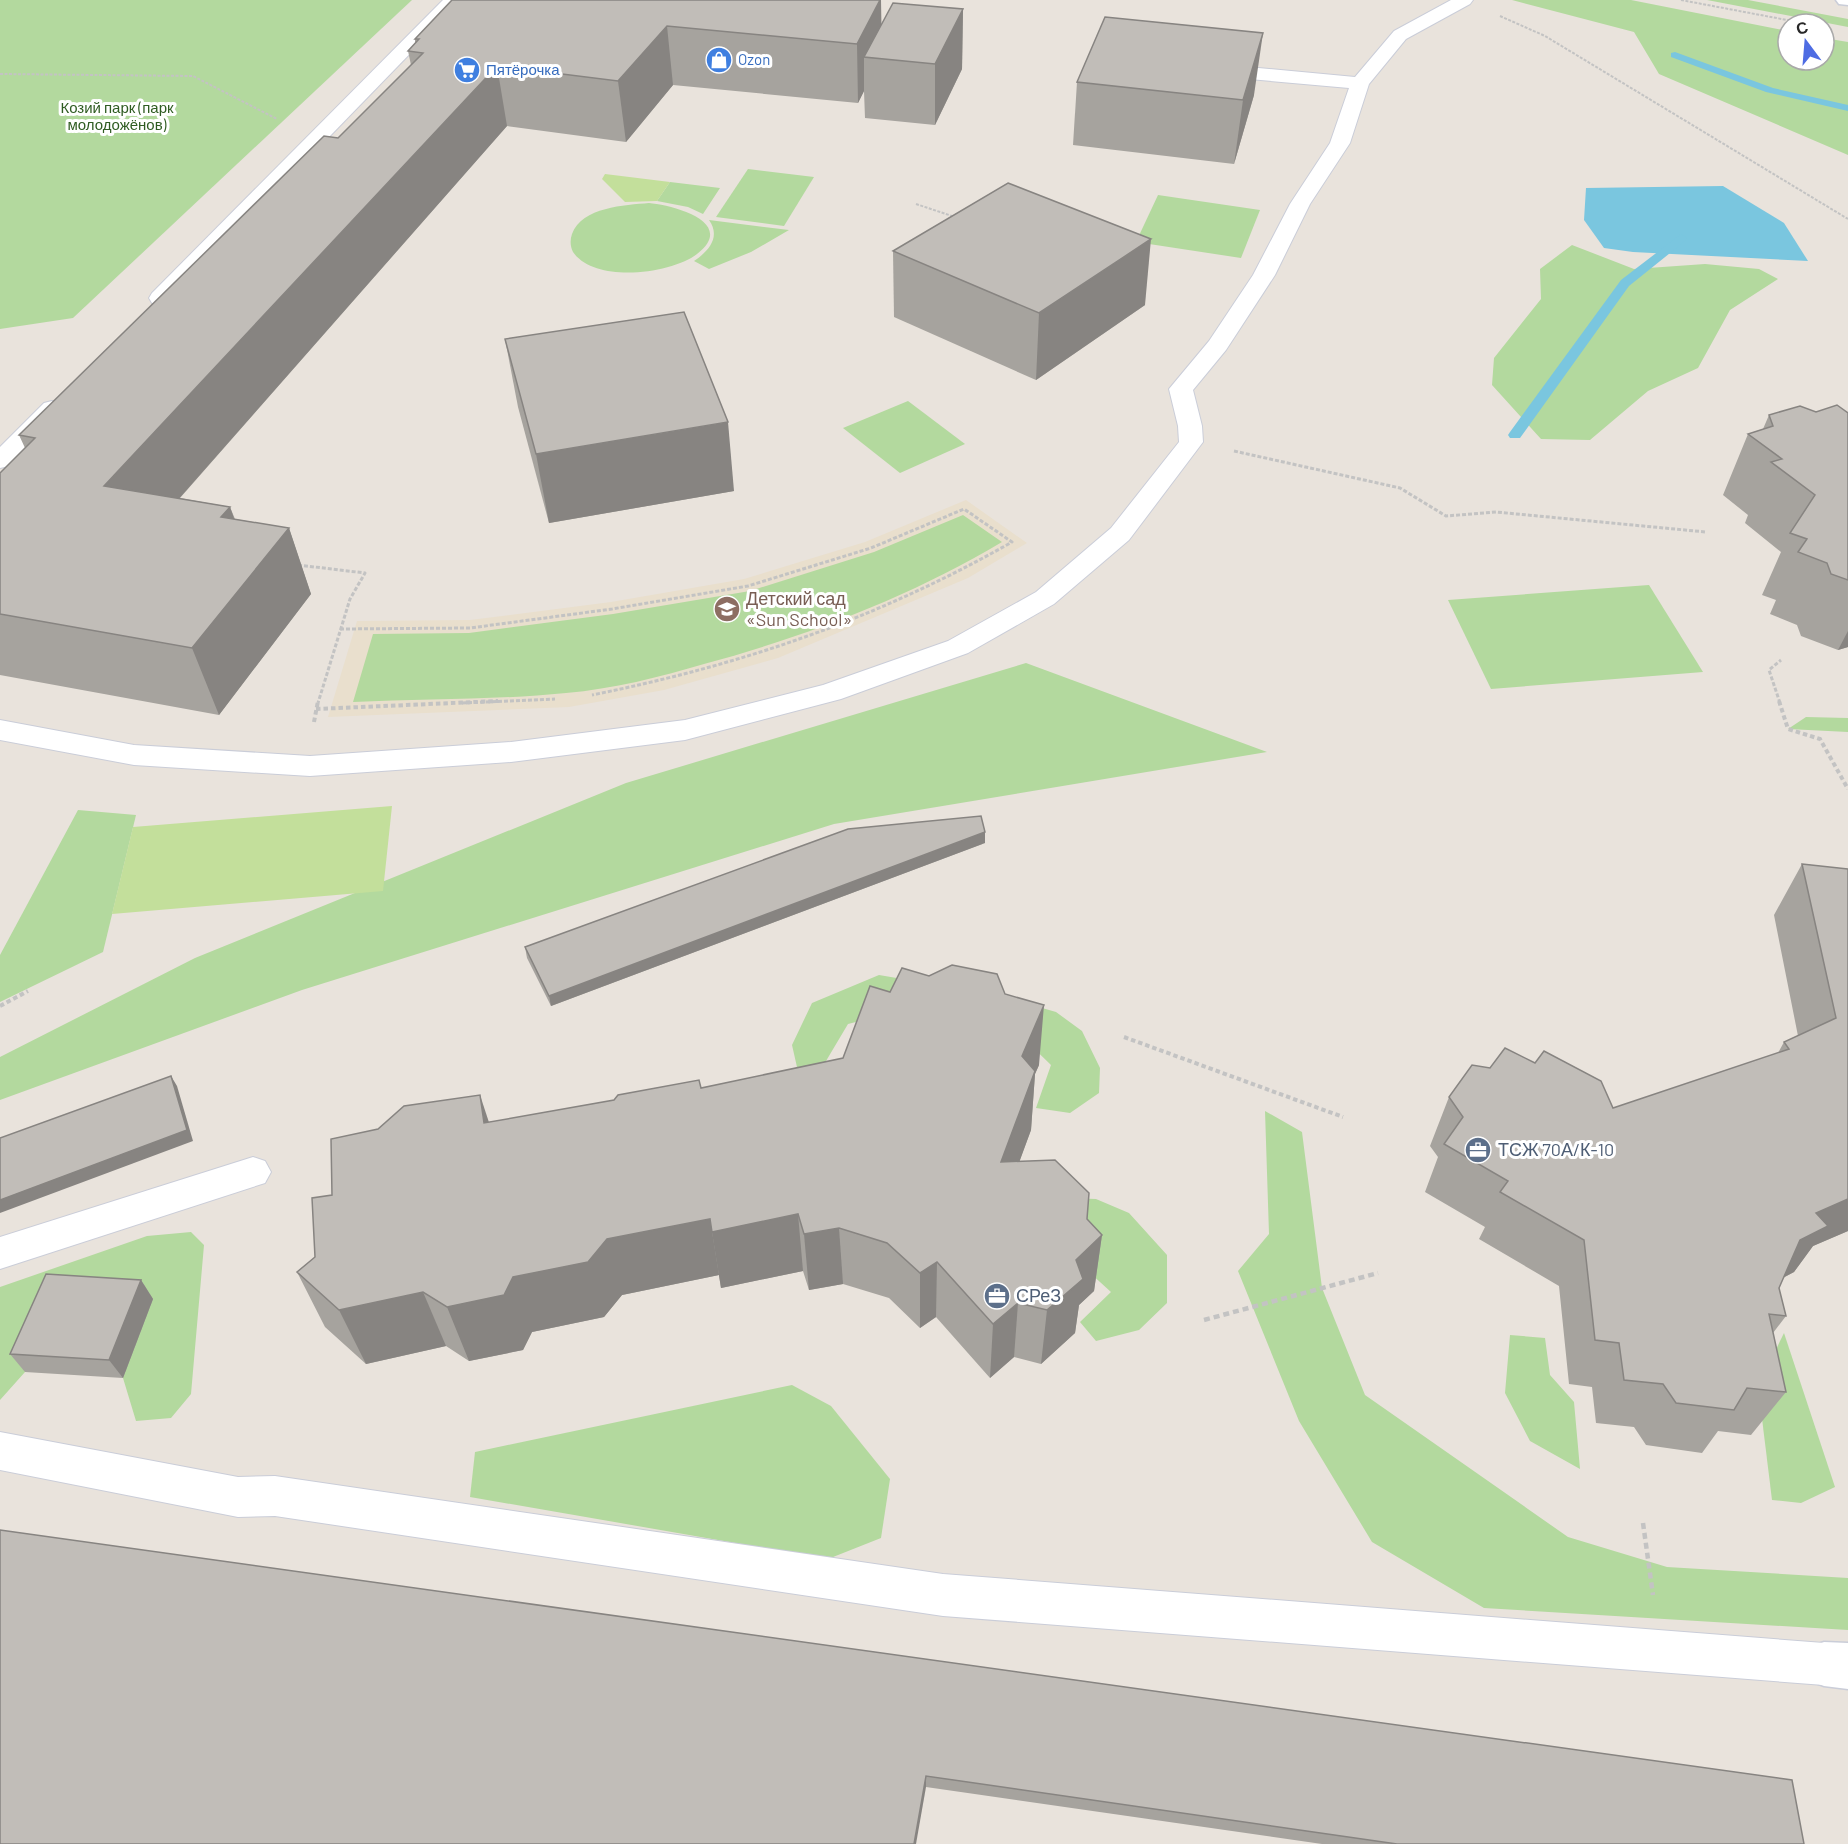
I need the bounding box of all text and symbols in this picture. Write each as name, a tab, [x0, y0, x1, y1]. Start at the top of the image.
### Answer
north arrow	[1776, 12, 1836, 72]
text: С	[1794, 16, 1810, 38]
shop icon: Ozon	[704, 45, 734, 75]
place label: Ozon	[738, 50, 770, 68]
supermarket icon: Пятёрочка	[452, 55, 482, 85]
place label: Пятёрочка	[486, 60, 560, 78]
park label: Козий парк (парк молодожёнов)	[60, 98, 174, 133]
place label: Детский сад «Sun School»	[746, 587, 852, 630]
school or university icon: Детский сад «Sun School»	[712, 594, 742, 624]
office icon: ТСЖ 70А/К-10	[1463, 1135, 1493, 1165]
place label: ТСЖ 70А/К-10	[1498, 1138, 1614, 1160]
office icon: СРеЗ	[982, 1281, 1012, 1311]
place label: СРеЗ	[1016, 1284, 1061, 1306]

